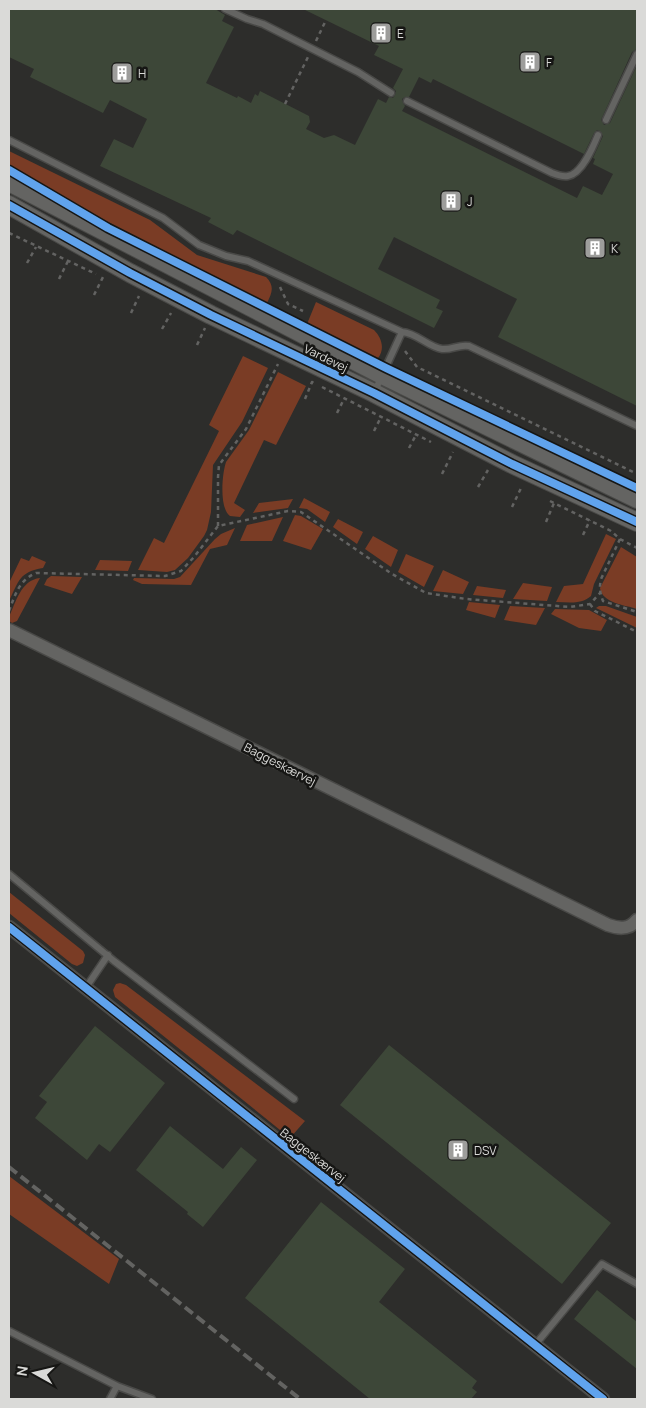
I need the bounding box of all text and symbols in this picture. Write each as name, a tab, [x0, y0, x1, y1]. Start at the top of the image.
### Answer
building icon: E	[369, 21, 393, 45]
place label: E	[397, 25, 404, 42]
building icon: F	[518, 50, 542, 74]
place label: F	[546, 54, 552, 71]
building icon: H	[110, 61, 134, 85]
place label: H	[138, 65, 146, 82]
building icon: J	[439, 189, 463, 213]
place label: J	[467, 193, 473, 210]
building icon: K	[583, 236, 607, 260]
place label: K	[611, 240, 619, 257]
street label: Vardevej	[301, 340, 351, 376]
street label: Baggeskærvej	[241, 738, 319, 790]
street label: Baggeskærvej	[277, 1124, 349, 1186]
building icon: DSV	[446, 1138, 470, 1162]
place label: DSV	[474, 1142, 497, 1159]
north arrow	[10, 1348, 60, 1398]
text: N	[12, 1365, 32, 1377]

